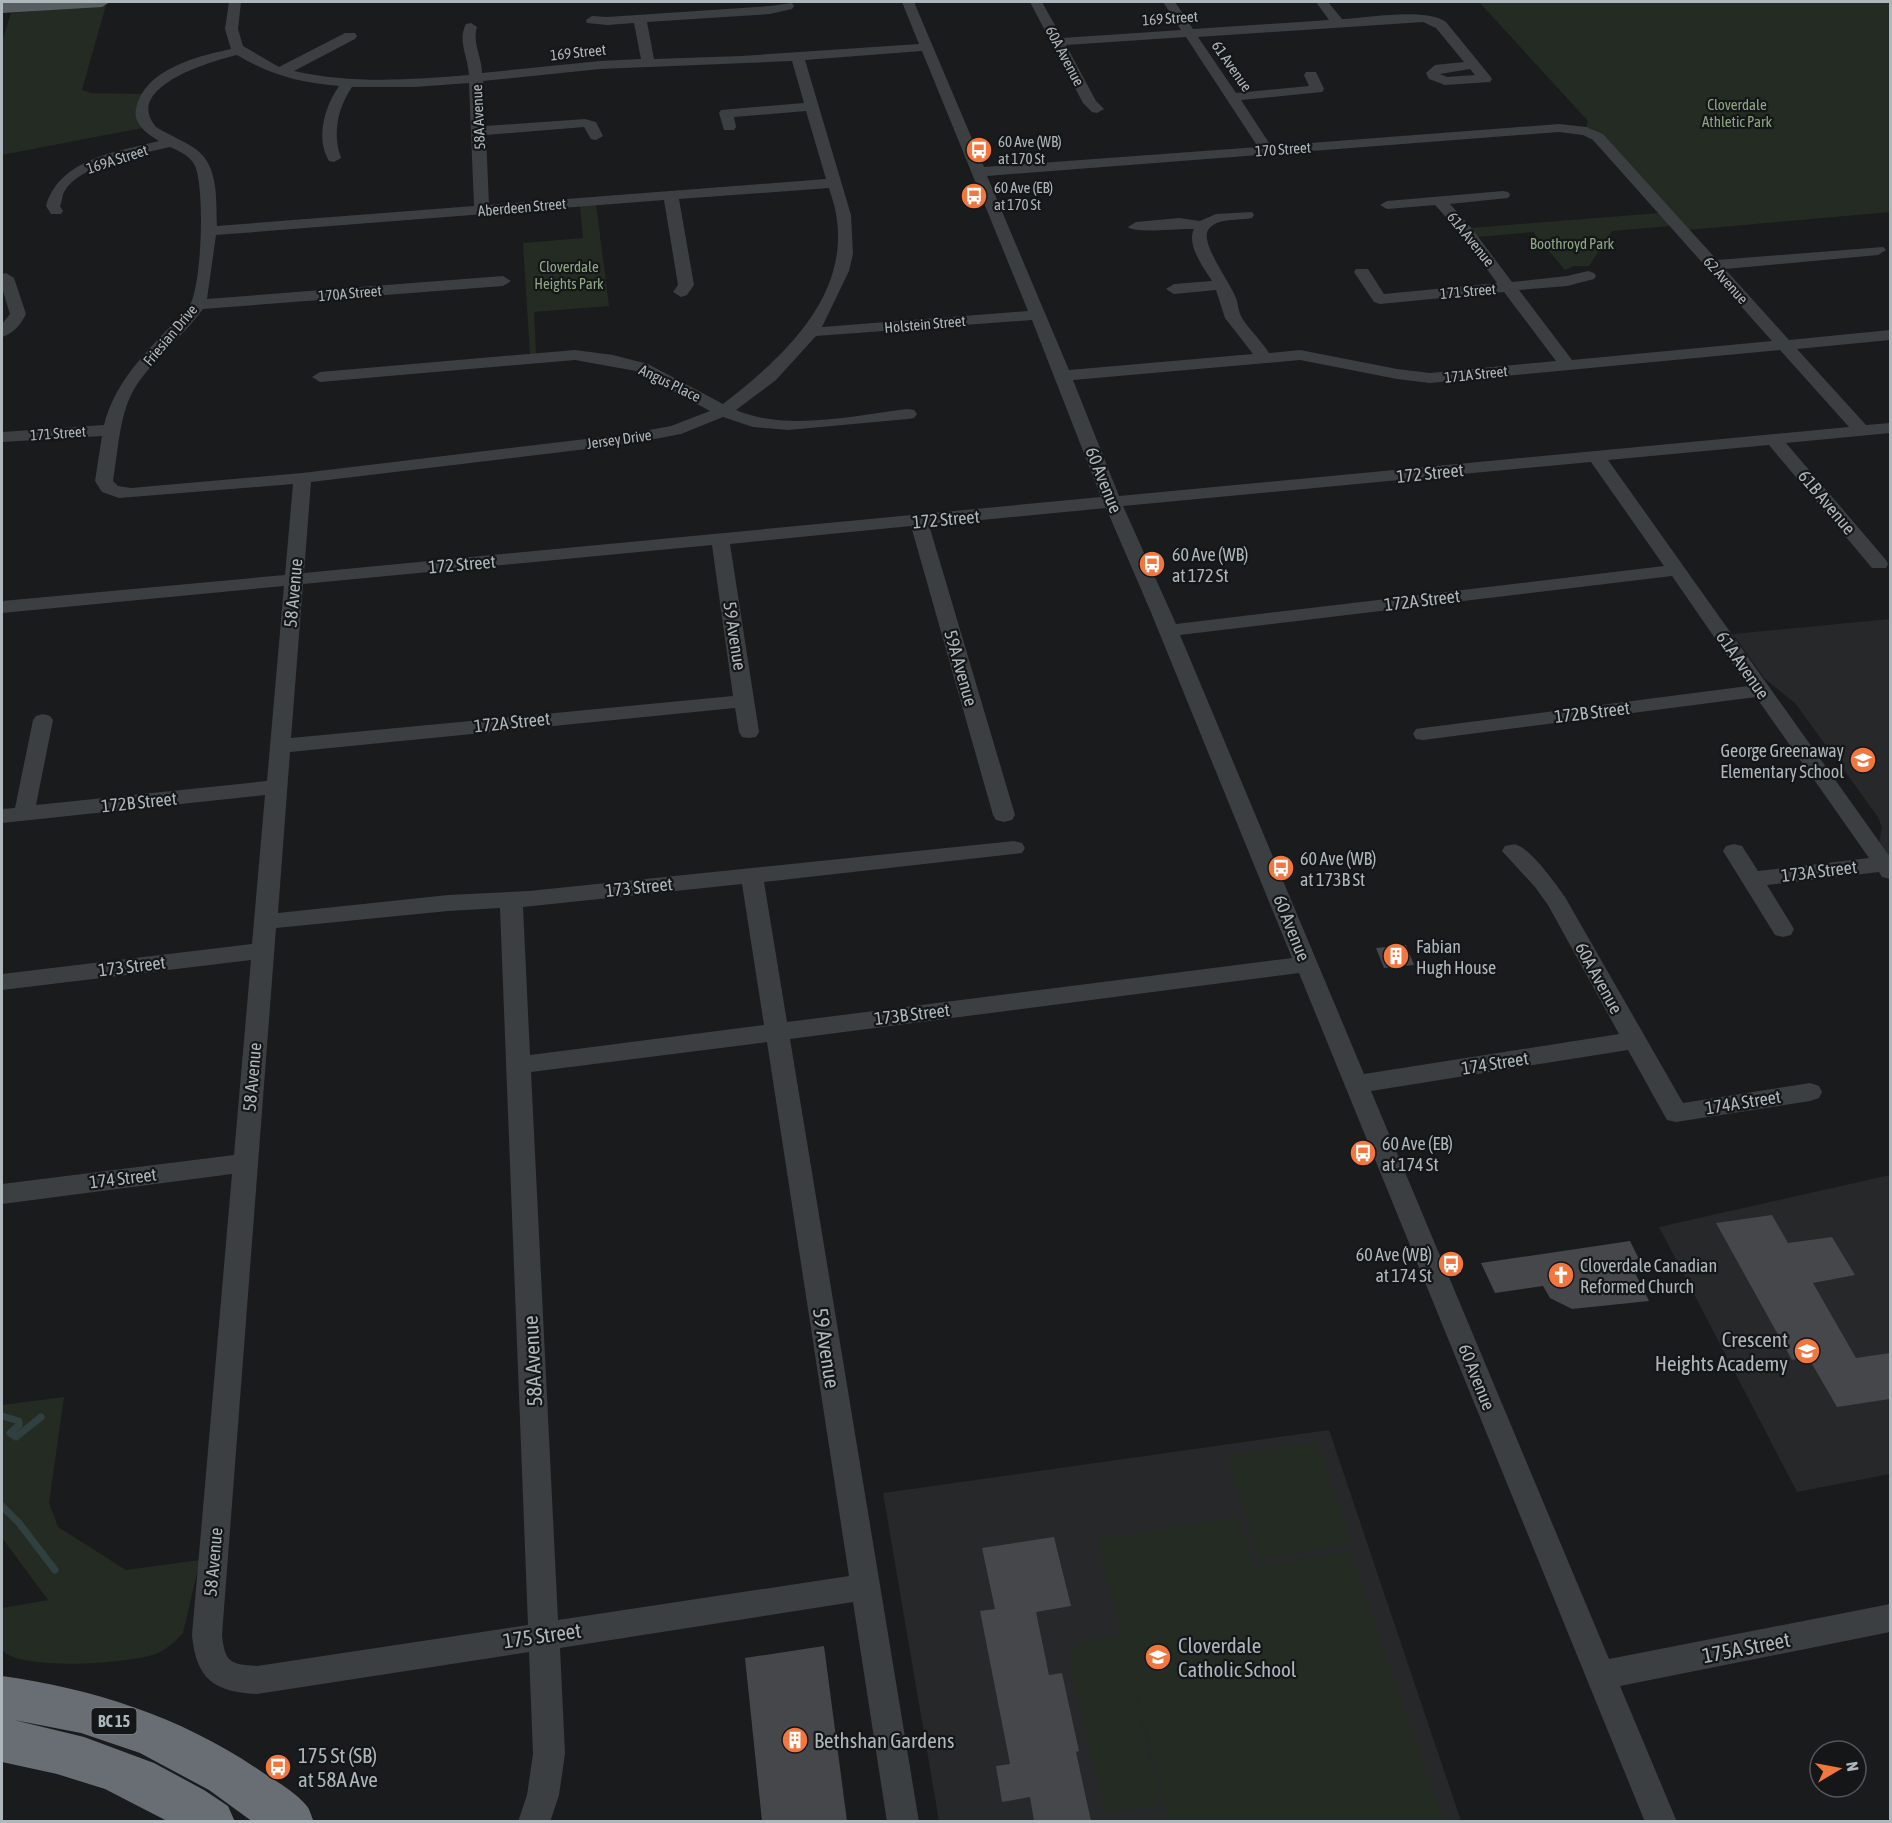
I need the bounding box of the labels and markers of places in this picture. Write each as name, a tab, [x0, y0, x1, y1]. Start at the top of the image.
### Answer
place label: 60 Ave (WB) at 170 St	[998, 133, 1062, 167]
bus stop icon: 60 Ave (WB) at 170 St	[964, 135, 994, 165]
place label: 60 Ave (EB) at 170 St	[994, 179, 1053, 213]
bus stop icon: 60 Ave (EB) at 170 St	[959, 181, 989, 211]
place label: 60 Ave (WB) at 172 St	[1172, 544, 1248, 586]
bus stop icon: 60 Ave (WB) at 172 St	[1137, 549, 1167, 579]
place label: George Greenaway Elementary School	[1720, 740, 1844, 782]
school or university icon: George Greenaway Elementary School	[1848, 745, 1878, 775]
place label: 60 Ave (WB) at 173B St	[1300, 848, 1376, 890]
bus stop icon: 60 Ave (WB) at 173B St	[1266, 853, 1296, 883]
place label: Fabian Hugh House	[1416, 936, 1496, 978]
building icon: Fabian Hugh House	[1381, 941, 1411, 971]
place label: 60 Ave (EB) at 174 St	[1382, 1133, 1453, 1175]
bus stop icon: 60 Ave (EB) at 174 St	[1348, 1138, 1378, 1168]
place label: 60 Ave (WB) at 174 St	[1356, 1244, 1432, 1286]
bus stop icon: 60 Ave (WB) at 174 St	[1436, 1249, 1466, 1279]
place label: Cloverdale Canadian Reformed Church	[1580, 1255, 1717, 1297]
church icon: Cloverdale Canadian Reformed Church	[1546, 1260, 1576, 1290]
place label: Crescent Heights Academy	[1655, 1327, 1788, 1375]
school or university icon: Crescent Heights Academy	[1792, 1336, 1822, 1366]
place label: Cloverdale Catholic School	[1178, 1633, 1297, 1681]
school or university icon: Cloverdale Catholic School	[1143, 1642, 1173, 1672]
building icon: Bethshan Gardens	[780, 1725, 810, 1755]
place label: Bethshan Gardens	[814, 1728, 954, 1752]
place label: 175 St (SB) at 58A Ave	[298, 1743, 378, 1791]
bus stop icon: 175 St (SB) at 58A Ave	[263, 1752, 293, 1782]

